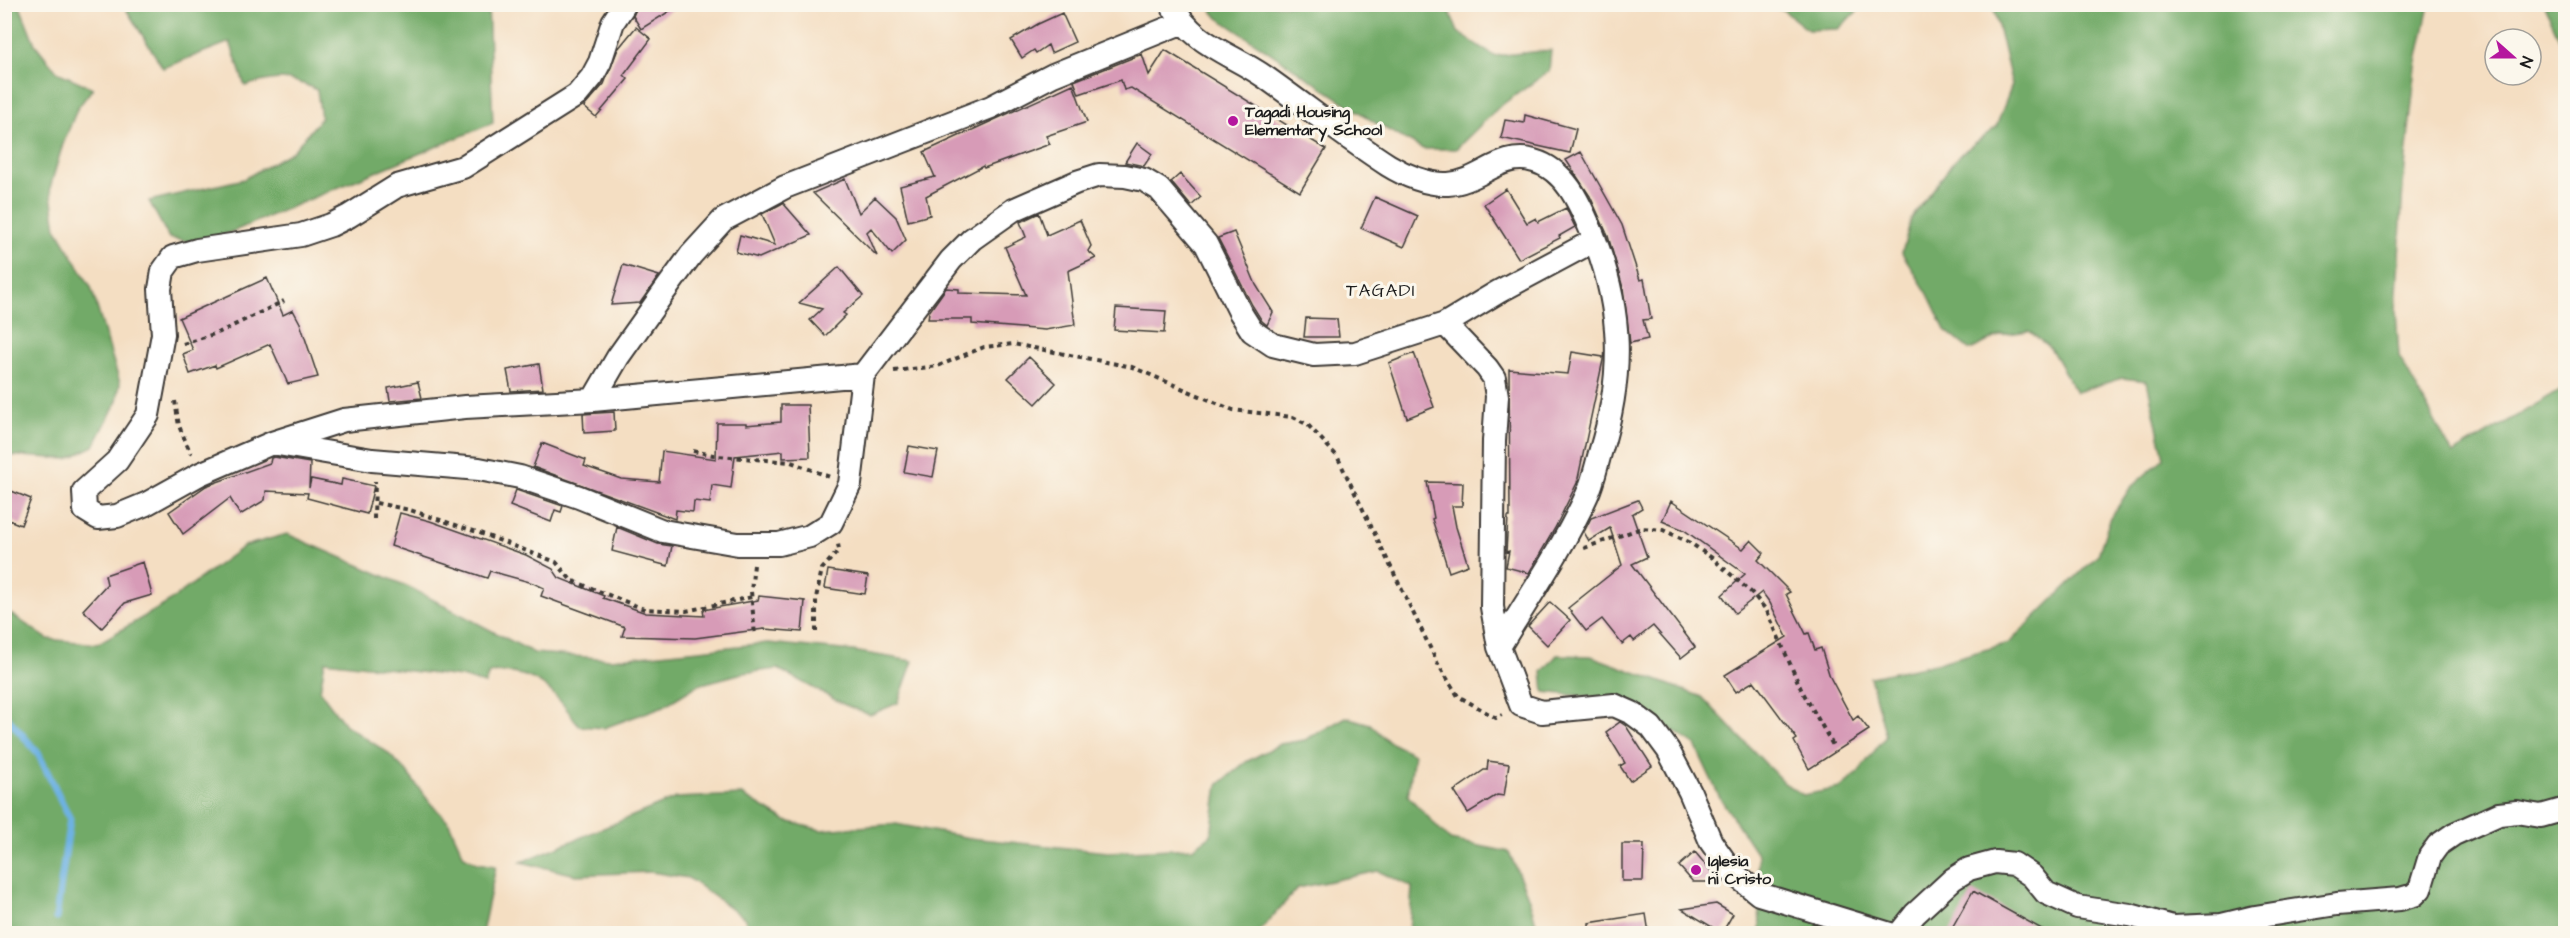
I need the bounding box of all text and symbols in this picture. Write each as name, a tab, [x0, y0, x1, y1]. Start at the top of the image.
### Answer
north arrow	[2483, 27, 2543, 87]
text: N	[2514, 53, 2538, 71]
place label: Tagadi Housing Elementary School	[1244, 101, 1383, 142]
marker: Tagadi Housing Elementary School	[1226, 114, 1240, 128]
district label: TAGADI	[1346, 278, 1416, 303]
place label: Iglesia ni Cristo	[1708, 850, 1772, 890]
marker: Iglesia ni Cristo	[1689, 863, 1703, 877]

